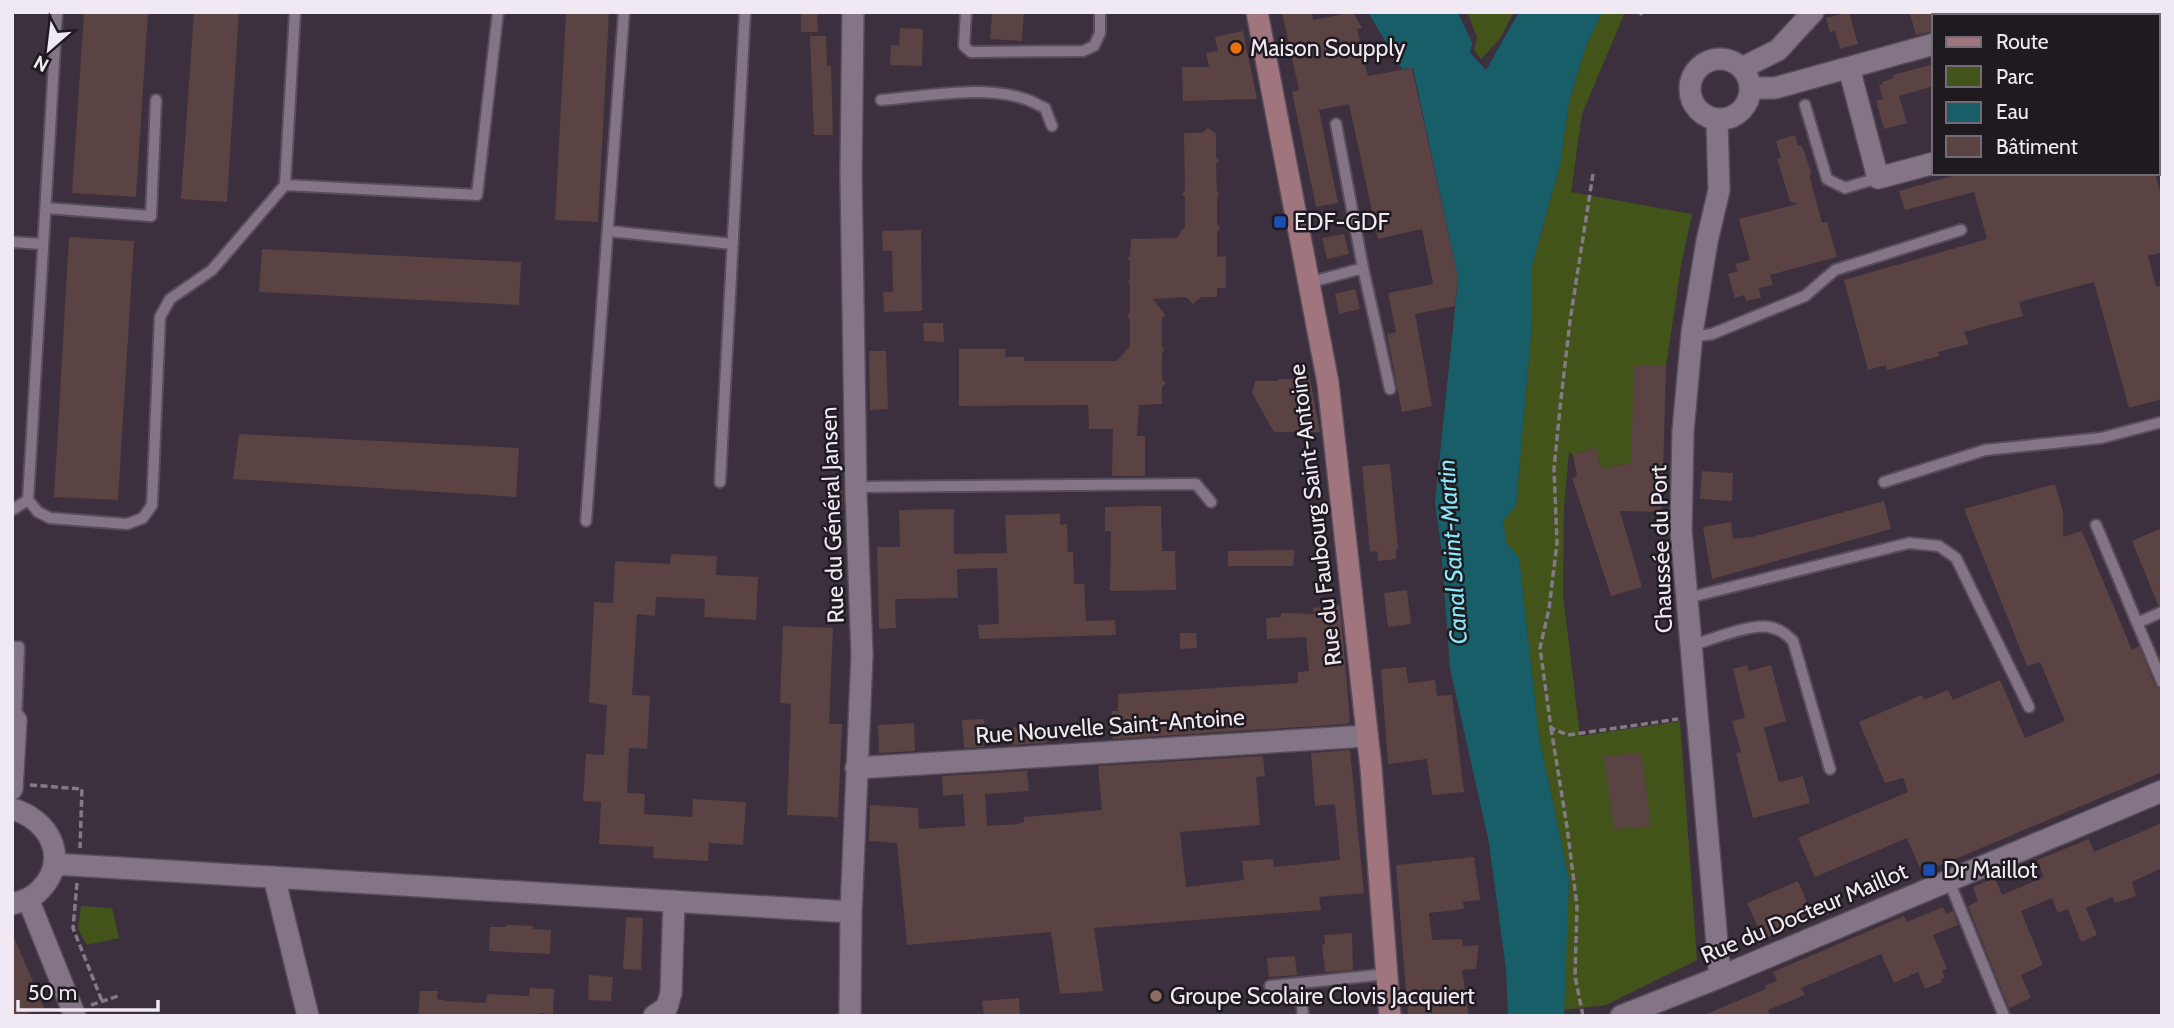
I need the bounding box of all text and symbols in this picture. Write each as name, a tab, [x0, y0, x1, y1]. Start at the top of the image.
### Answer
north arrow	[14, 14, 84, 84]
legend	[1932, 14, 2160, 175]
text: Route	[1996, 29, 2049, 54]
place label: Maison Soupply	[1250, 34, 1406, 62]
marker: Maison Soupply	[1228, 40, 1244, 56]
text: N	[30, 50, 53, 77]
text: Parc	[1996, 64, 2034, 89]
text: Eau	[1996, 99, 2029, 124]
text: Bâtiment	[1996, 134, 2078, 159]
place label: EDF-GDF	[1294, 208, 1389, 236]
marker: EDF-GDF	[1272, 214, 1288, 230]
street label: Rue du Faubourg Saint-Antoine	[1283, 362, 1347, 667]
street label: Rue du Général Jansen	[814, 406, 850, 624]
water label: Canal Saint-Martin	[1431, 459, 1473, 645]
street label: Chaussée du Port	[1644, 464, 1678, 633]
street label: Rue Nouvelle Saint-Antoine	[974, 703, 1246, 749]
place label: Dr Maillot	[1943, 856, 2038, 884]
street label: Rue du Docteur Maillot	[1697, 857, 1912, 969]
marker: Dr Maillot	[1921, 862, 1937, 878]
scale bar	[18, 968, 158, 1012]
text: 50 m	[28, 980, 77, 1005]
place label: Groupe Scolaire Clovis Jacquiert	[1170, 982, 1475, 1010]
marker: Groupe Scolaire Clovis Jacquiert	[1148, 988, 1164, 1004]

